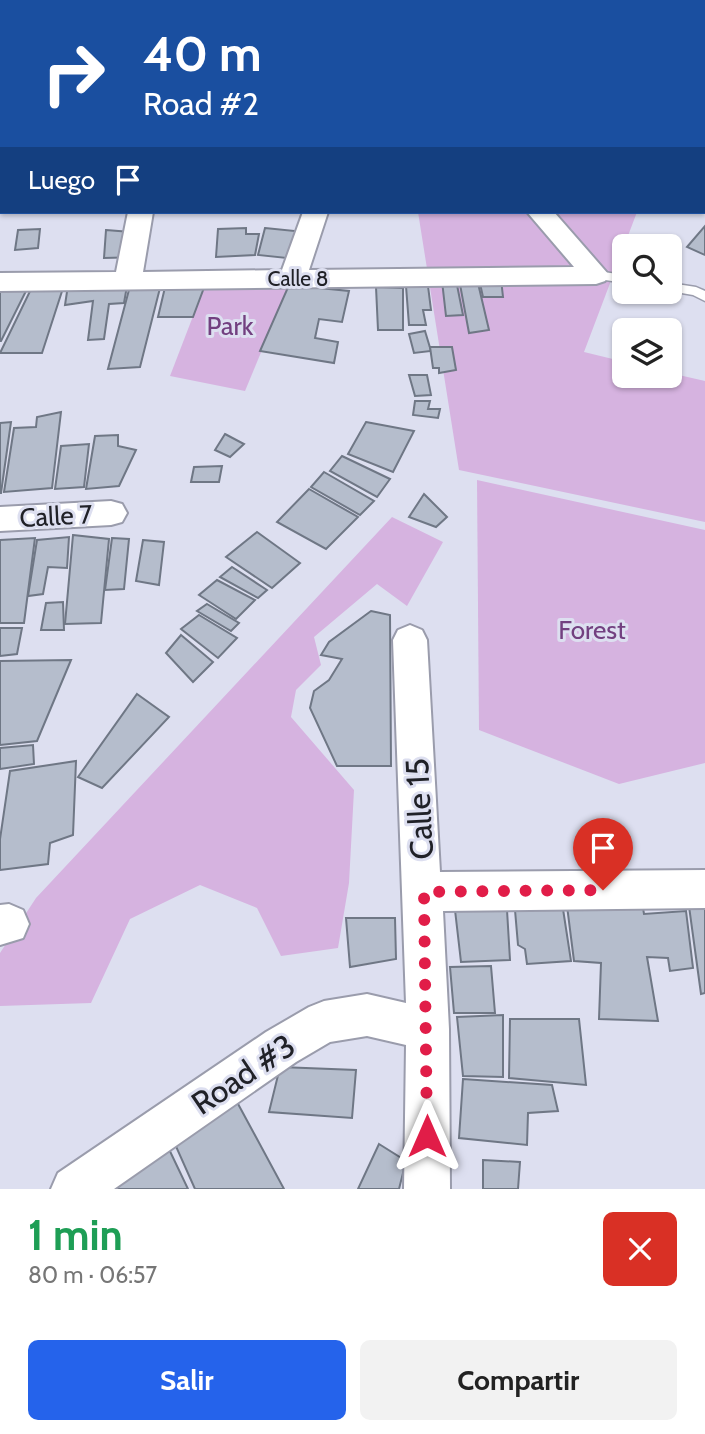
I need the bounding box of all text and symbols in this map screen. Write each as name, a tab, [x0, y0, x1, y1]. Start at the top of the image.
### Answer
text: 40 m	[143, 24, 262, 83]
icon: right	[28, 28, 119, 119]
text: Road #2	[143, 84, 259, 123]
icon: arrive	[109, 161, 147, 199]
text: Luego	[28, 164, 95, 196]
map controls	[612, 234, 682, 388]
button: search	[612, 234, 682, 304]
street label: Calle 8	[267, 266, 329, 291]
park label: Park	[207, 310, 254, 342]
button: layers	[612, 318, 682, 388]
street label: Calle 7	[19, 498, 93, 534]
park label: Forest	[558, 614, 626, 646]
street label: Calle 15	[397, 757, 441, 861]
pin	[573, 818, 633, 890]
icon: arrive	[584, 829, 622, 867]
street label: Road #3	[184, 1025, 302, 1123]
position arrow	[390, 1099, 464, 1173]
text: 1 min	[28, 1209, 123, 1261]
button: close	[603, 1212, 677, 1286]
text: 80 m · 06:57	[28, 1261, 157, 1289]
button: Salir	[28, 1340, 346, 1420]
button: Compartir	[360, 1340, 677, 1420]

